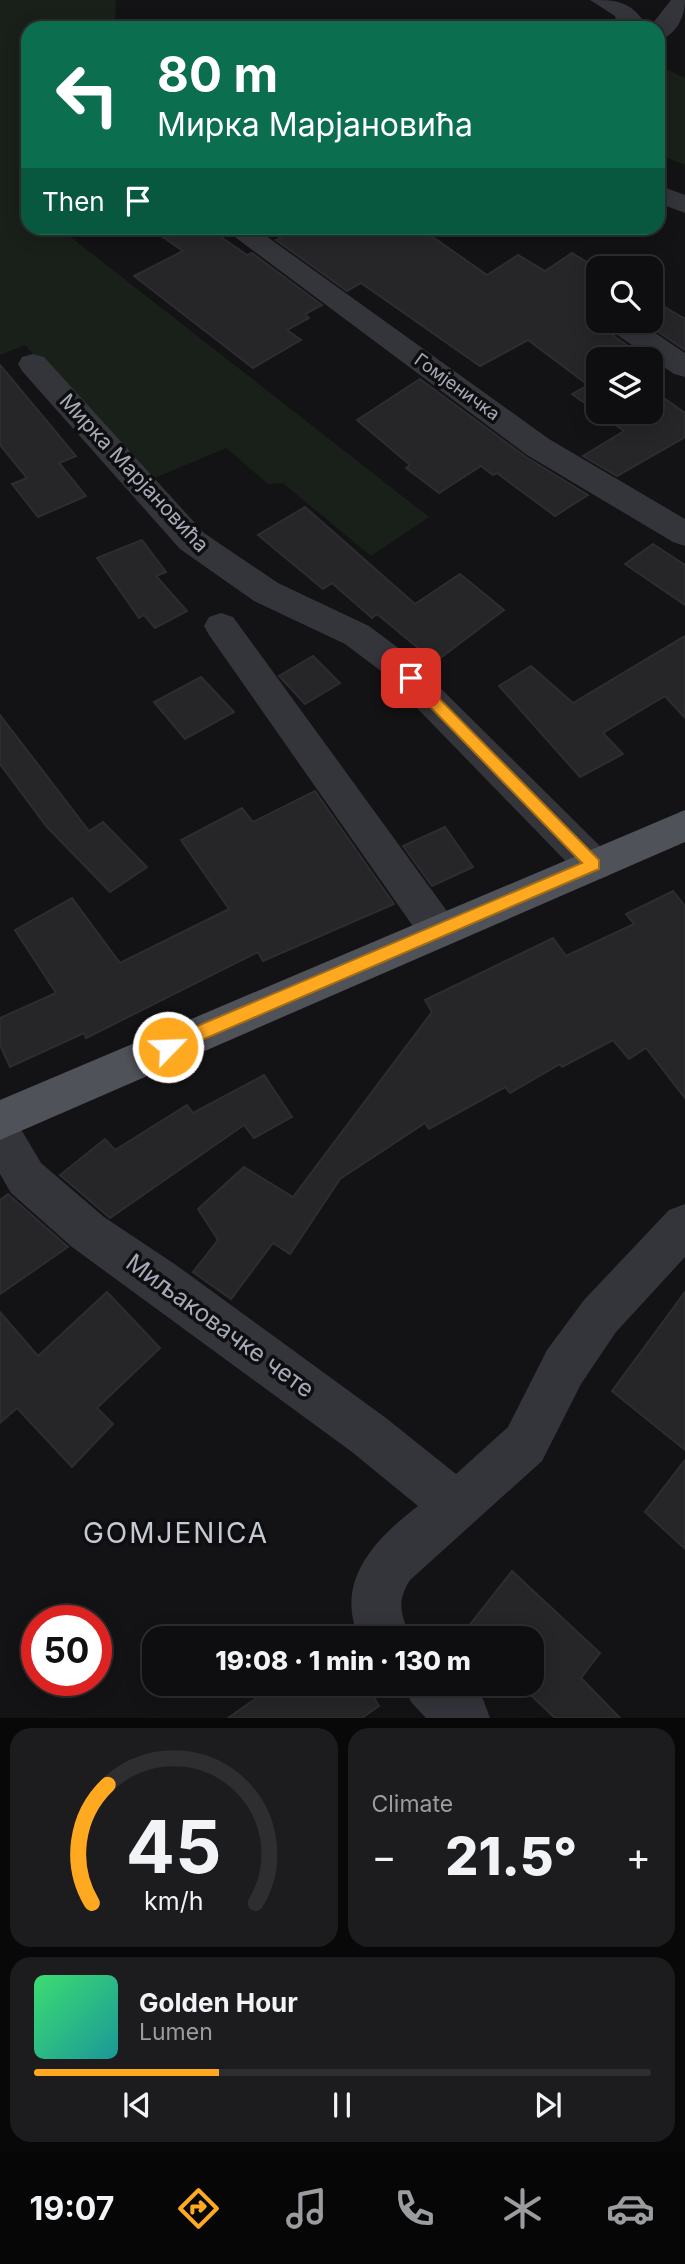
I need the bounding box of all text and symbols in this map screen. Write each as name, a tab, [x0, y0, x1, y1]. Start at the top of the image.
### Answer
text: 80 m	[157, 45, 278, 104]
icon: left	[42, 49, 133, 140]
text: Мирка Марјановића	[157, 105, 473, 144]
icon: arrive	[119, 182, 157, 220]
text: Then	[42, 186, 105, 217]
map controls	[586, 256, 663, 424]
button: search	[586, 256, 663, 333]
button: layers	[586, 347, 663, 424]
street label: Гомјеничка	[411, 349, 504, 425]
street label: Мирка Марјановића	[55, 388, 214, 557]
pin	[381, 648, 441, 708]
icon: arrive	[392, 659, 430, 697]
position arrow	[131, 1010, 205, 1084]
street label: Миљаковачке чете	[121, 1248, 320, 1403]
district label: GOMJENICA	[83, 1516, 269, 1550]
speed limit sign: 50	[21, 1605, 112, 1696]
text: 19:08 · 1 min · 130 m	[215, 1645, 471, 1676]
text: Climate	[372, 1790, 453, 1818]
text: 45	[126, 1803, 222, 1892]
text: 21.5°	[445, 1825, 577, 1888]
text: −	[372, 1833, 397, 1879]
text: +	[626, 1833, 651, 1879]
text: km/h	[144, 1886, 203, 1916]
text: Golden Hour	[139, 1987, 298, 2018]
text: Lumen	[139, 2018, 213, 2046]
icon: previous	[118, 2086, 156, 2124]
icon: pause	[323, 2086, 361, 2124]
icon: next	[529, 2086, 567, 2124]
icon: directions	[174, 2184, 223, 2233]
icon: music	[282, 2184, 331, 2233]
icon: phone	[390, 2184, 439, 2233]
icon: climate	[498, 2184, 547, 2233]
icon: car	[606, 2184, 655, 2233]
text: 19:07	[30, 2189, 114, 2228]

